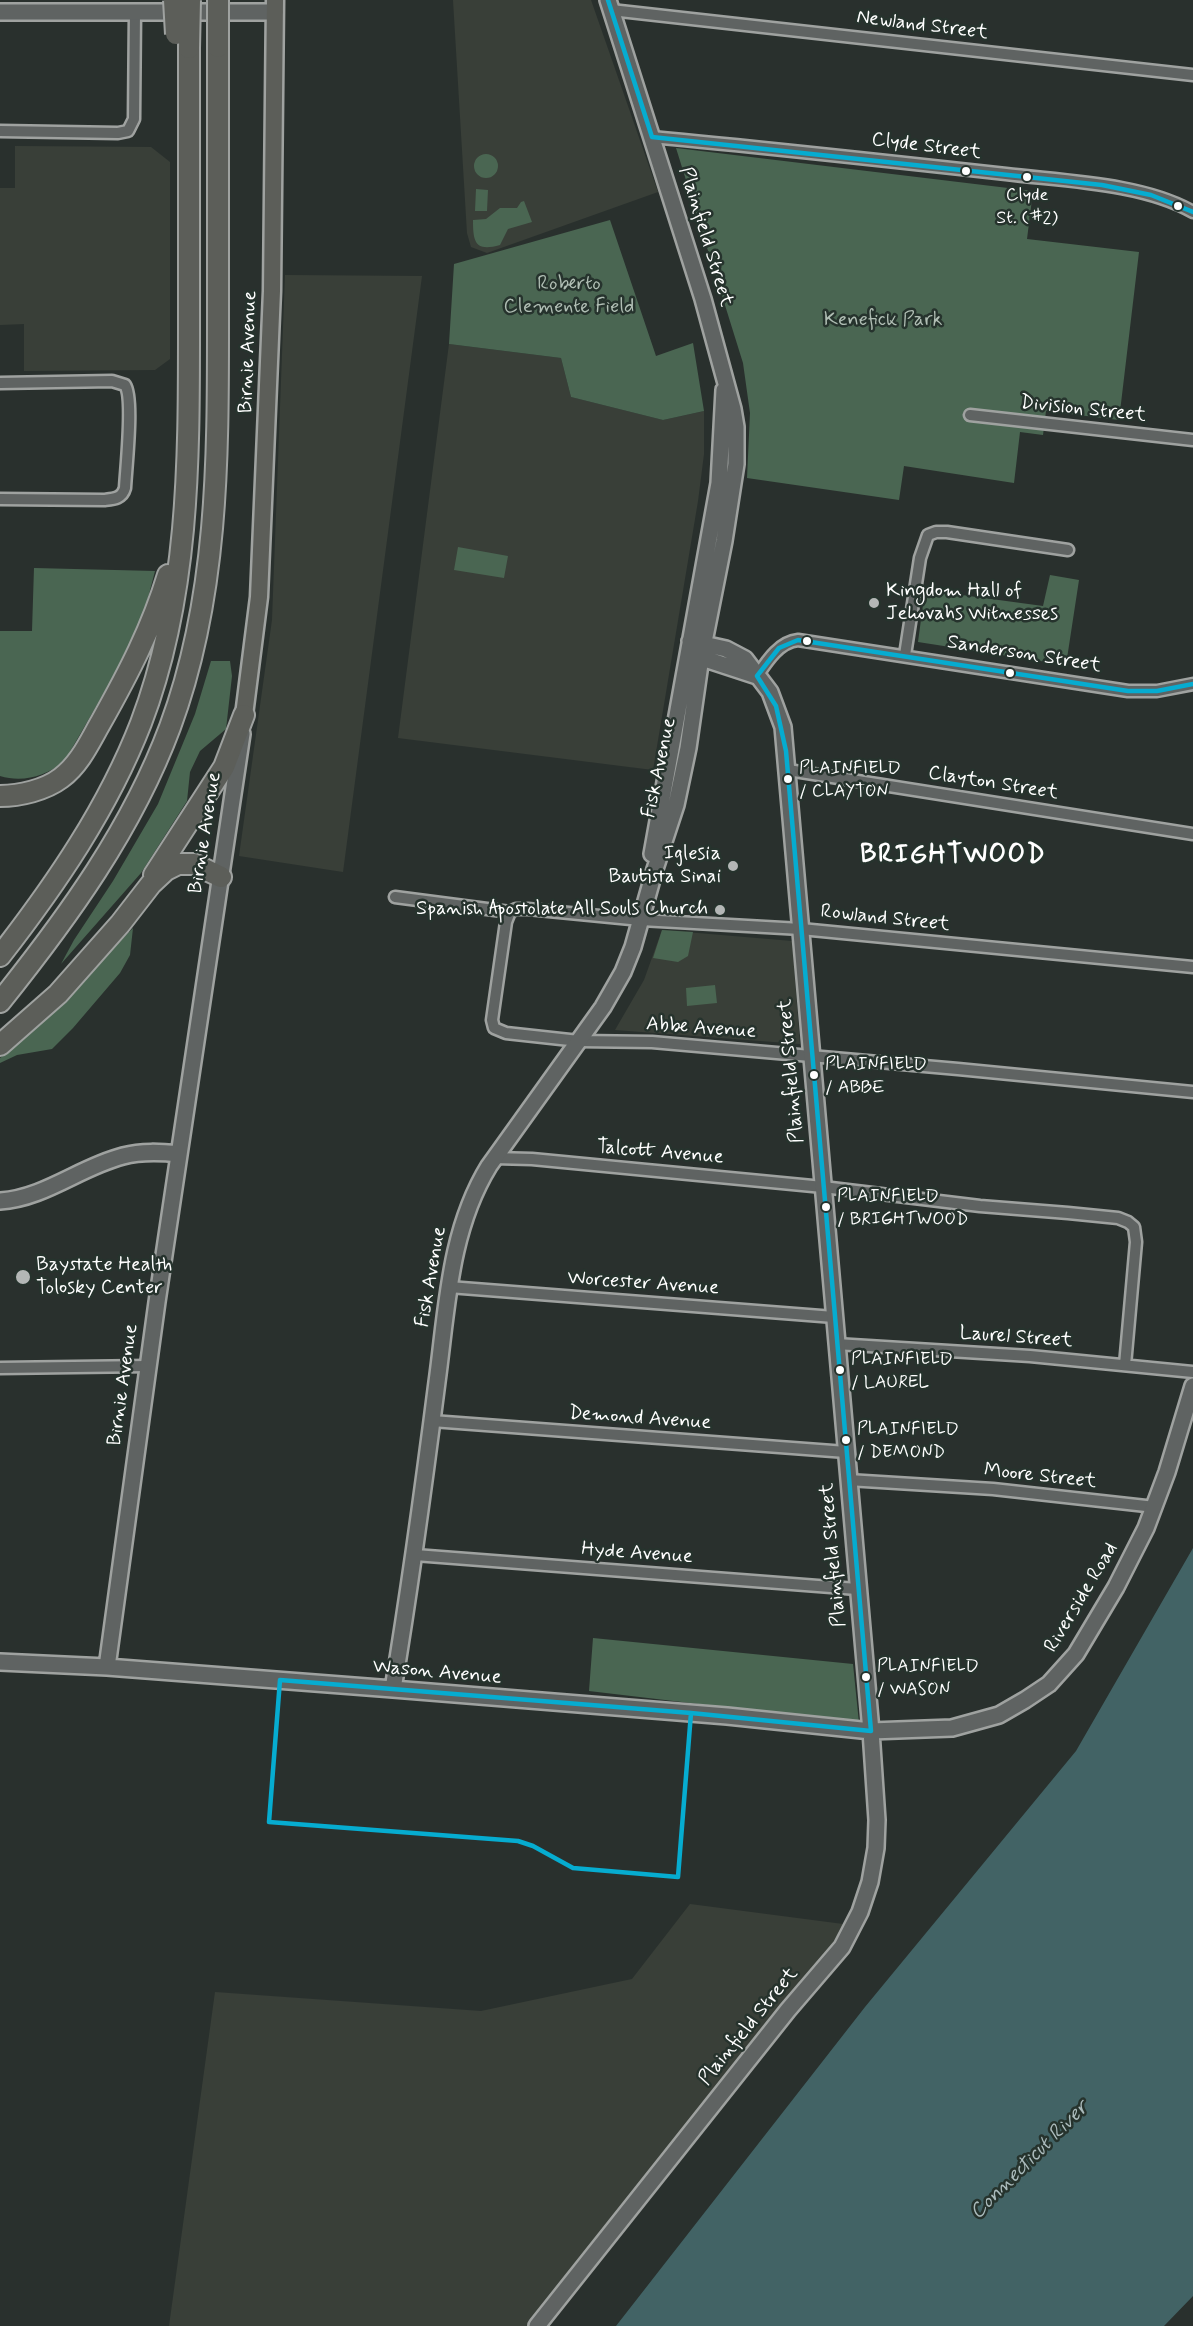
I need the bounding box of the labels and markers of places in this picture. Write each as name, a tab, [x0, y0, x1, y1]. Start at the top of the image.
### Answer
unlabelled marker	[960, 165, 972, 177]
marker: Clyde St. (#2)	[1021, 171, 1033, 183]
place label: Clyde St. (#2)	[996, 185, 1058, 228]
unlabelled marker	[1172, 200, 1184, 212]
place label: Kingdom Hall of Jehovahs Witnesses	[886, 580, 1058, 627]
marker: Kingdom Hall of Jehovahs Witnesses	[867, 596, 881, 610]
unlabelled marker	[801, 635, 813, 647]
unlabelled marker	[1004, 667, 1016, 679]
place label: PLAINFIELD / CLAYTON	[799, 758, 901, 800]
marker: PLAINFIELD / CLAYTON	[782, 773, 794, 785]
place label: Iglesia Bautista Sinai	[609, 843, 721, 890]
marker: Iglesia Bautista Sinai	[726, 859, 740, 873]
place label: Spanish Apostolate All Souls Church	[416, 898, 708, 922]
marker: Spanish Apostolate All Souls Church	[713, 903, 727, 917]
place label: PLAINFIELD / ABBE	[825, 1054, 927, 1096]
marker: PLAINFIELD / ABBE	[808, 1069, 820, 1081]
place label: PLAINFIELD / BRIGHTWOOD	[837, 1186, 968, 1228]
marker: PLAINFIELD / BRIGHTWOOD	[820, 1201, 832, 1213]
place label: Baystate Health Tolosky Center	[36, 1254, 172, 1301]
marker: Baystate Health Tolosky Center	[14, 1268, 32, 1286]
place label: PLAINFIELD / LAUREL	[851, 1349, 953, 1392]
marker: PLAINFIELD / LAUREL	[834, 1364, 846, 1376]
place label: PLAINFIELD / DEMOND	[857, 1419, 959, 1462]
marker: PLAINFIELD / DEMOND	[840, 1434, 852, 1446]
place label: PLAINFIELD / WASON	[877, 1656, 979, 1698]
marker: PLAINFIELD / WASON	[860, 1671, 872, 1683]

